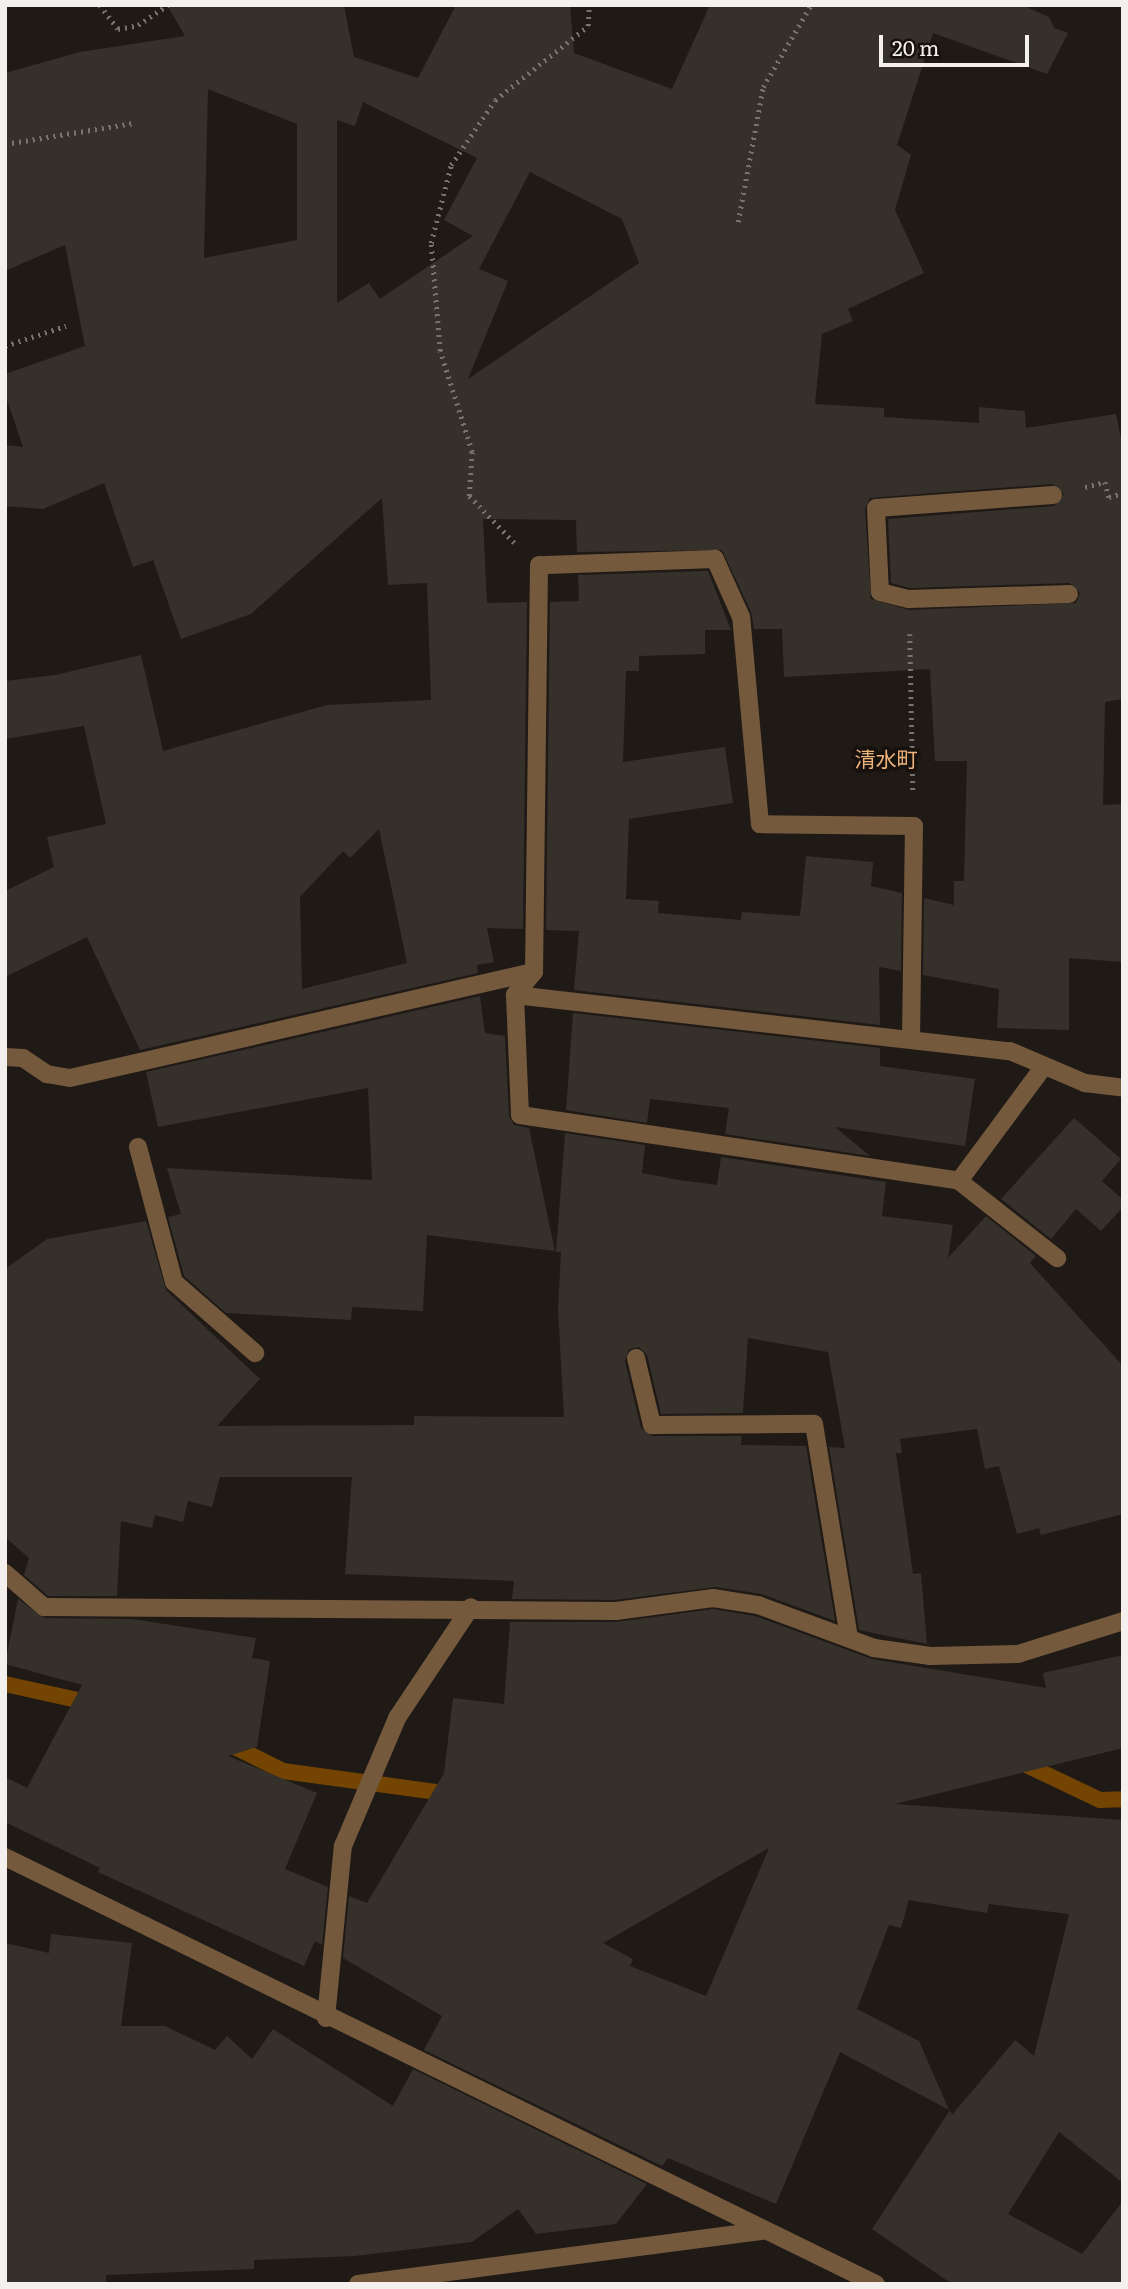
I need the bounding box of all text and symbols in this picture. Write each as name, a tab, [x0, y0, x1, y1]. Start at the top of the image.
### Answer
scale bar	[883, 21, 1034, 65]
text: 20 m	[892, 31, 939, 62]
district label: 清水町	[855, 745, 917, 771]

